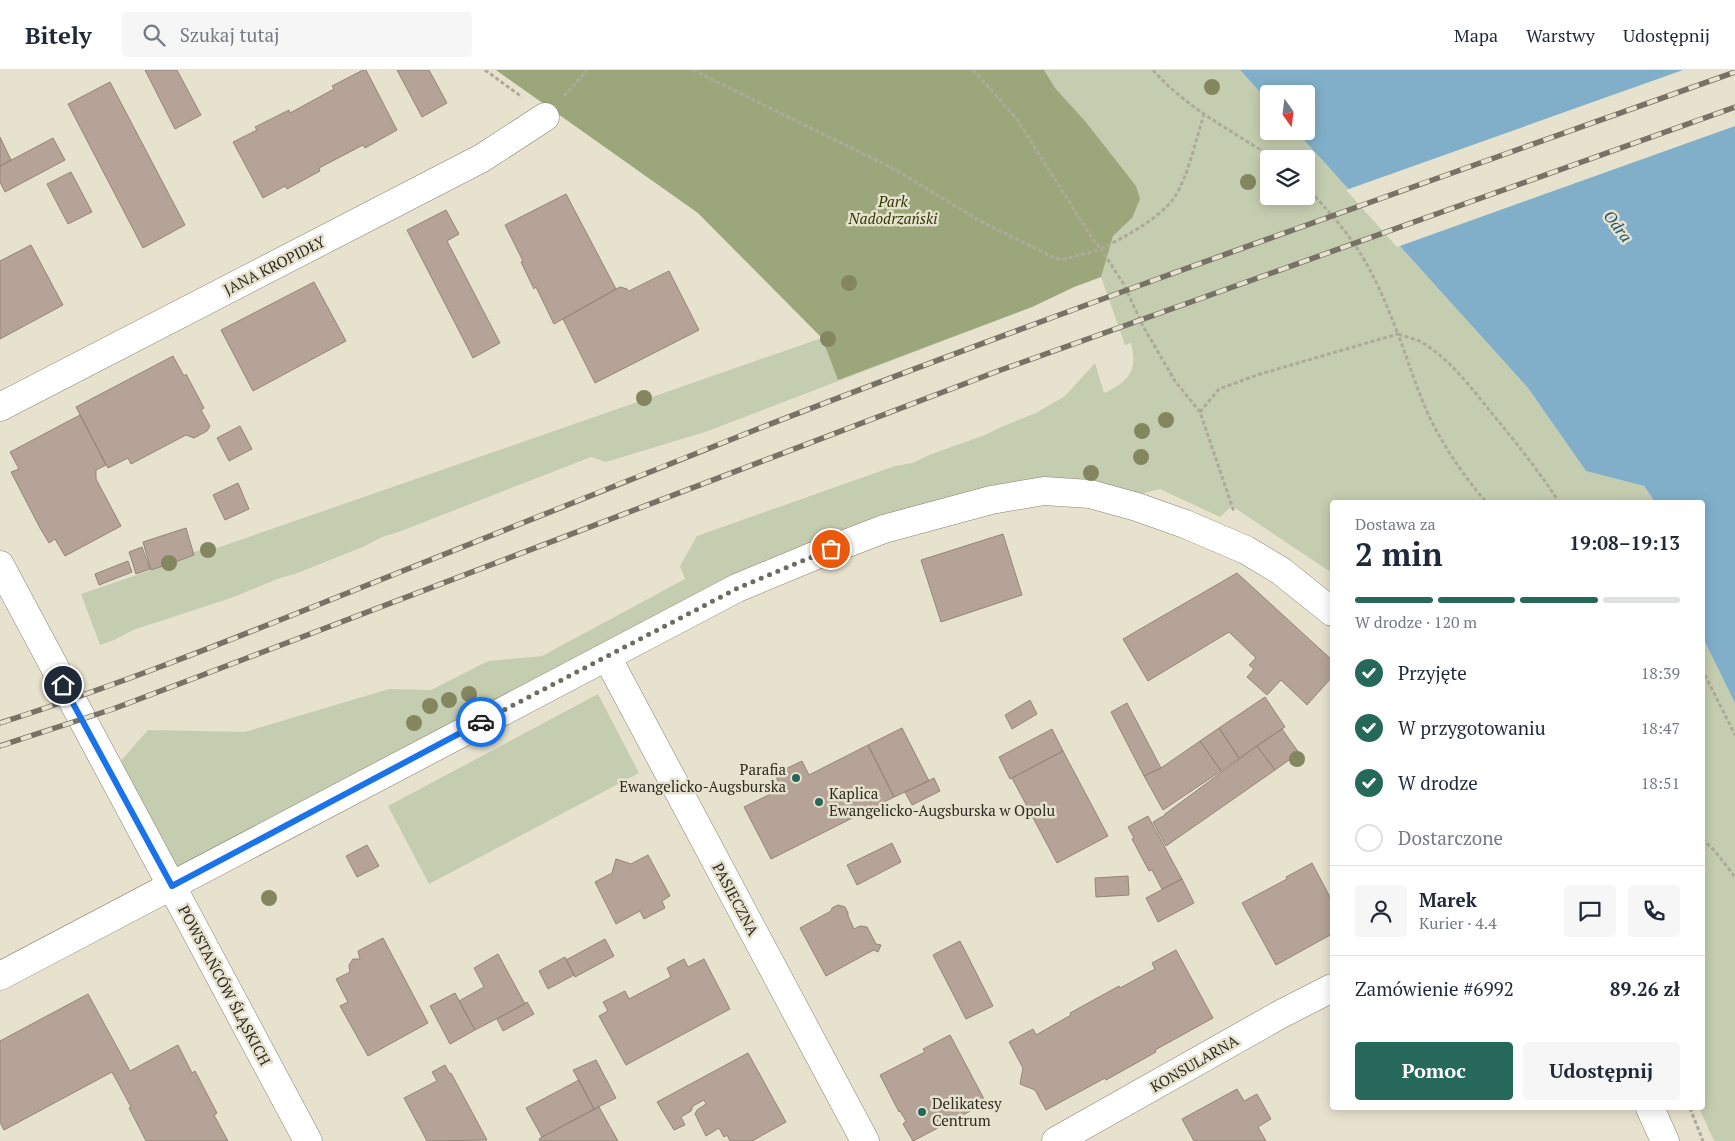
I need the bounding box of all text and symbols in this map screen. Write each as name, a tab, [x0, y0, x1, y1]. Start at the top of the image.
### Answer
search box	[122, 12, 472, 57]
text: Bitely	[25, 19, 92, 51]
icon: search	[140, 21, 168, 49]
text: Szukaj tutaj	[180, 22, 280, 47]
text: Mapa	[1454, 23, 1498, 47]
text: Warstwy	[1526, 23, 1595, 47]
text: Udostępnij	[1623, 23, 1710, 47]
north arrow	[1260, 85, 1315, 140]
map controls	[1260, 85, 1315, 205]
button: layers	[1260, 150, 1315, 205]
park label: Park Nadodrzański	[848, 191, 938, 228]
water label: Odra	[1599, 205, 1637, 247]
street label: JANA KROPIDŁY	[220, 231, 328, 299]
text: Dostawa za	[1355, 513, 1436, 535]
pin	[810, 528, 852, 570]
text: 19:08–19:13	[1569, 530, 1680, 555]
text: 2 min	[1355, 533, 1443, 575]
icon: bag	[817, 535, 845, 563]
text: W drodze · 120 m	[1355, 611, 1477, 633]
icon: check	[1355, 659, 1383, 687]
text: Przyjęte	[1398, 660, 1467, 685]
text: 18:39	[1641, 662, 1680, 684]
pin	[42, 664, 84, 706]
icon: home	[49, 671, 77, 699]
courier	[456, 697, 506, 747]
icon: car	[467, 708, 495, 736]
icon: check	[1355, 714, 1383, 742]
text: W przygotowaniu	[1398, 715, 1546, 740]
text: 18:47	[1641, 717, 1680, 739]
place label: Parafia Ewangelicko-Augsburska	[619, 759, 786, 796]
icon: check	[1355, 769, 1383, 797]
text: W drodze	[1398, 770, 1478, 795]
marker: Parafia Ewangelicko-Augsburska	[790, 772, 802, 784]
text: 18:51	[1641, 772, 1680, 794]
place label: Kaplica Ewangelicko-Augsburska w Opolu	[829, 783, 1055, 820]
marker: Kaplica Ewangelicko-Augsburska w Opolu	[813, 796, 825, 808]
text: Dostarczone	[1398, 825, 1503, 850]
street label: PASIECZNA	[708, 859, 764, 940]
button: person	[1355, 885, 1407, 937]
button: chat	[1564, 885, 1616, 937]
button: phone	[1628, 885, 1680, 937]
text: Marek	[1419, 887, 1477, 912]
street label: POWSTAŃCÓW ŚLĄSKICH	[174, 902, 276, 1069]
text: Kurier · 4.4	[1419, 912, 1497, 934]
text: Zamówienie #6992	[1355, 976, 1514, 1001]
text: 89.26 zł	[1610, 976, 1680, 1001]
street label: KONSULARNA	[1146, 1029, 1242, 1096]
button: Pomoc	[1355, 1042, 1513, 1100]
button: Udostępnij	[1523, 1042, 1680, 1100]
place label: Delikatesy Centrum	[932, 1093, 1002, 1130]
marker: Delikatesy Centrum	[916, 1106, 928, 1118]

